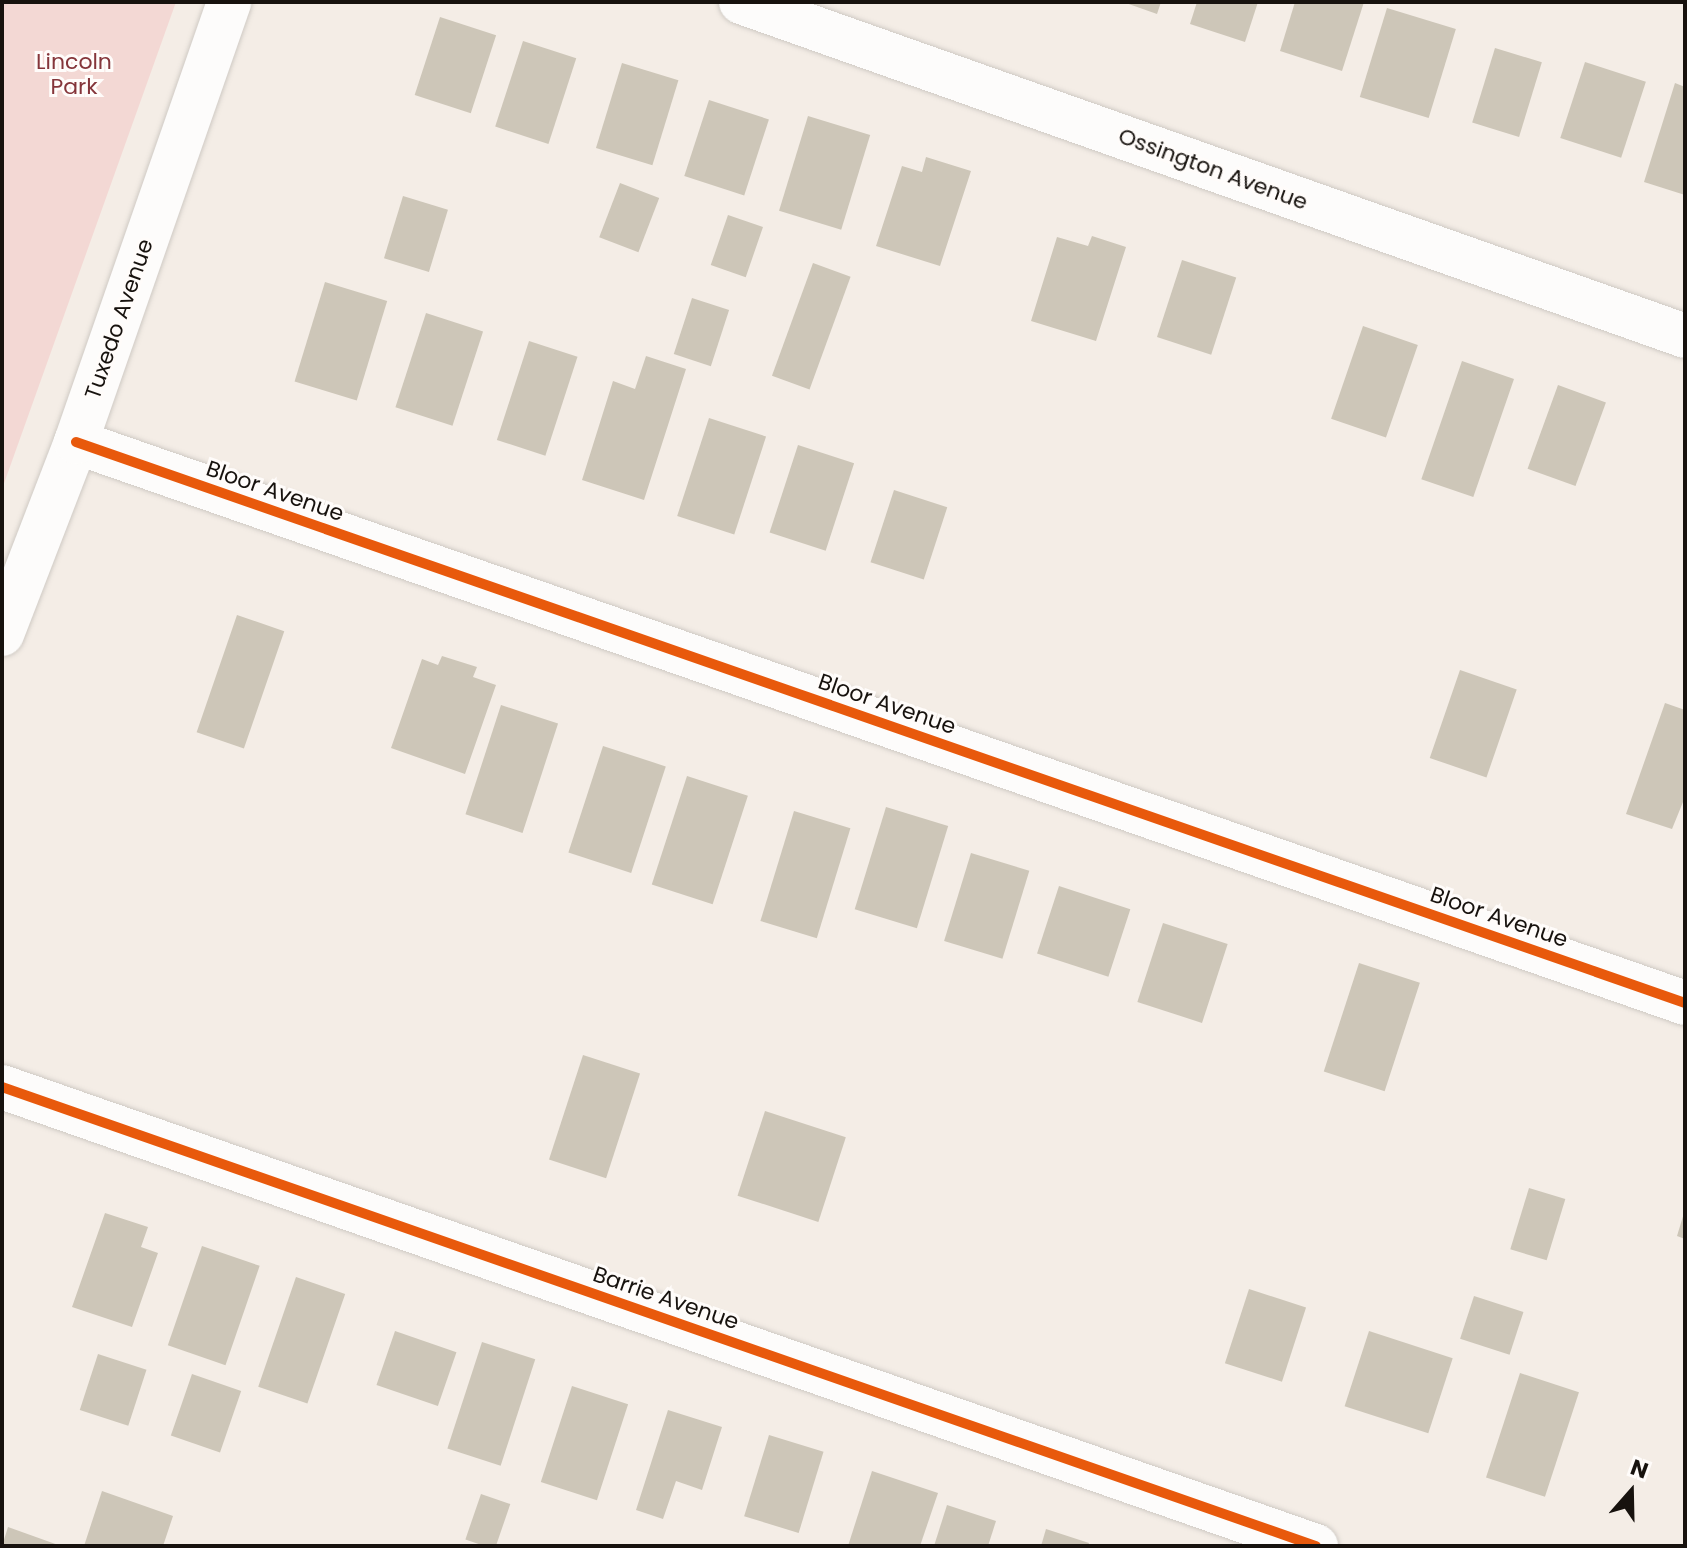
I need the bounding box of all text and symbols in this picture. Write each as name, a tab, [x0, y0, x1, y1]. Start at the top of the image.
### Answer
park label: Lincoln Park	[36, 48, 112, 100]
street label: Ossington Avenue	[1115, 123, 1311, 215]
street label: Tuxedo Avenue	[79, 235, 159, 403]
street label: Bloor Avenue	[203, 455, 347, 527]
street label: Bloor Avenue	[815, 668, 959, 740]
street label: Bloor Avenue	[1427, 881, 1571, 953]
street label: Barrie Avenue	[590, 1261, 742, 1335]
north arrow	[1591, 1452, 1671, 1532]
text: N	[1626, 1452, 1652, 1486]

